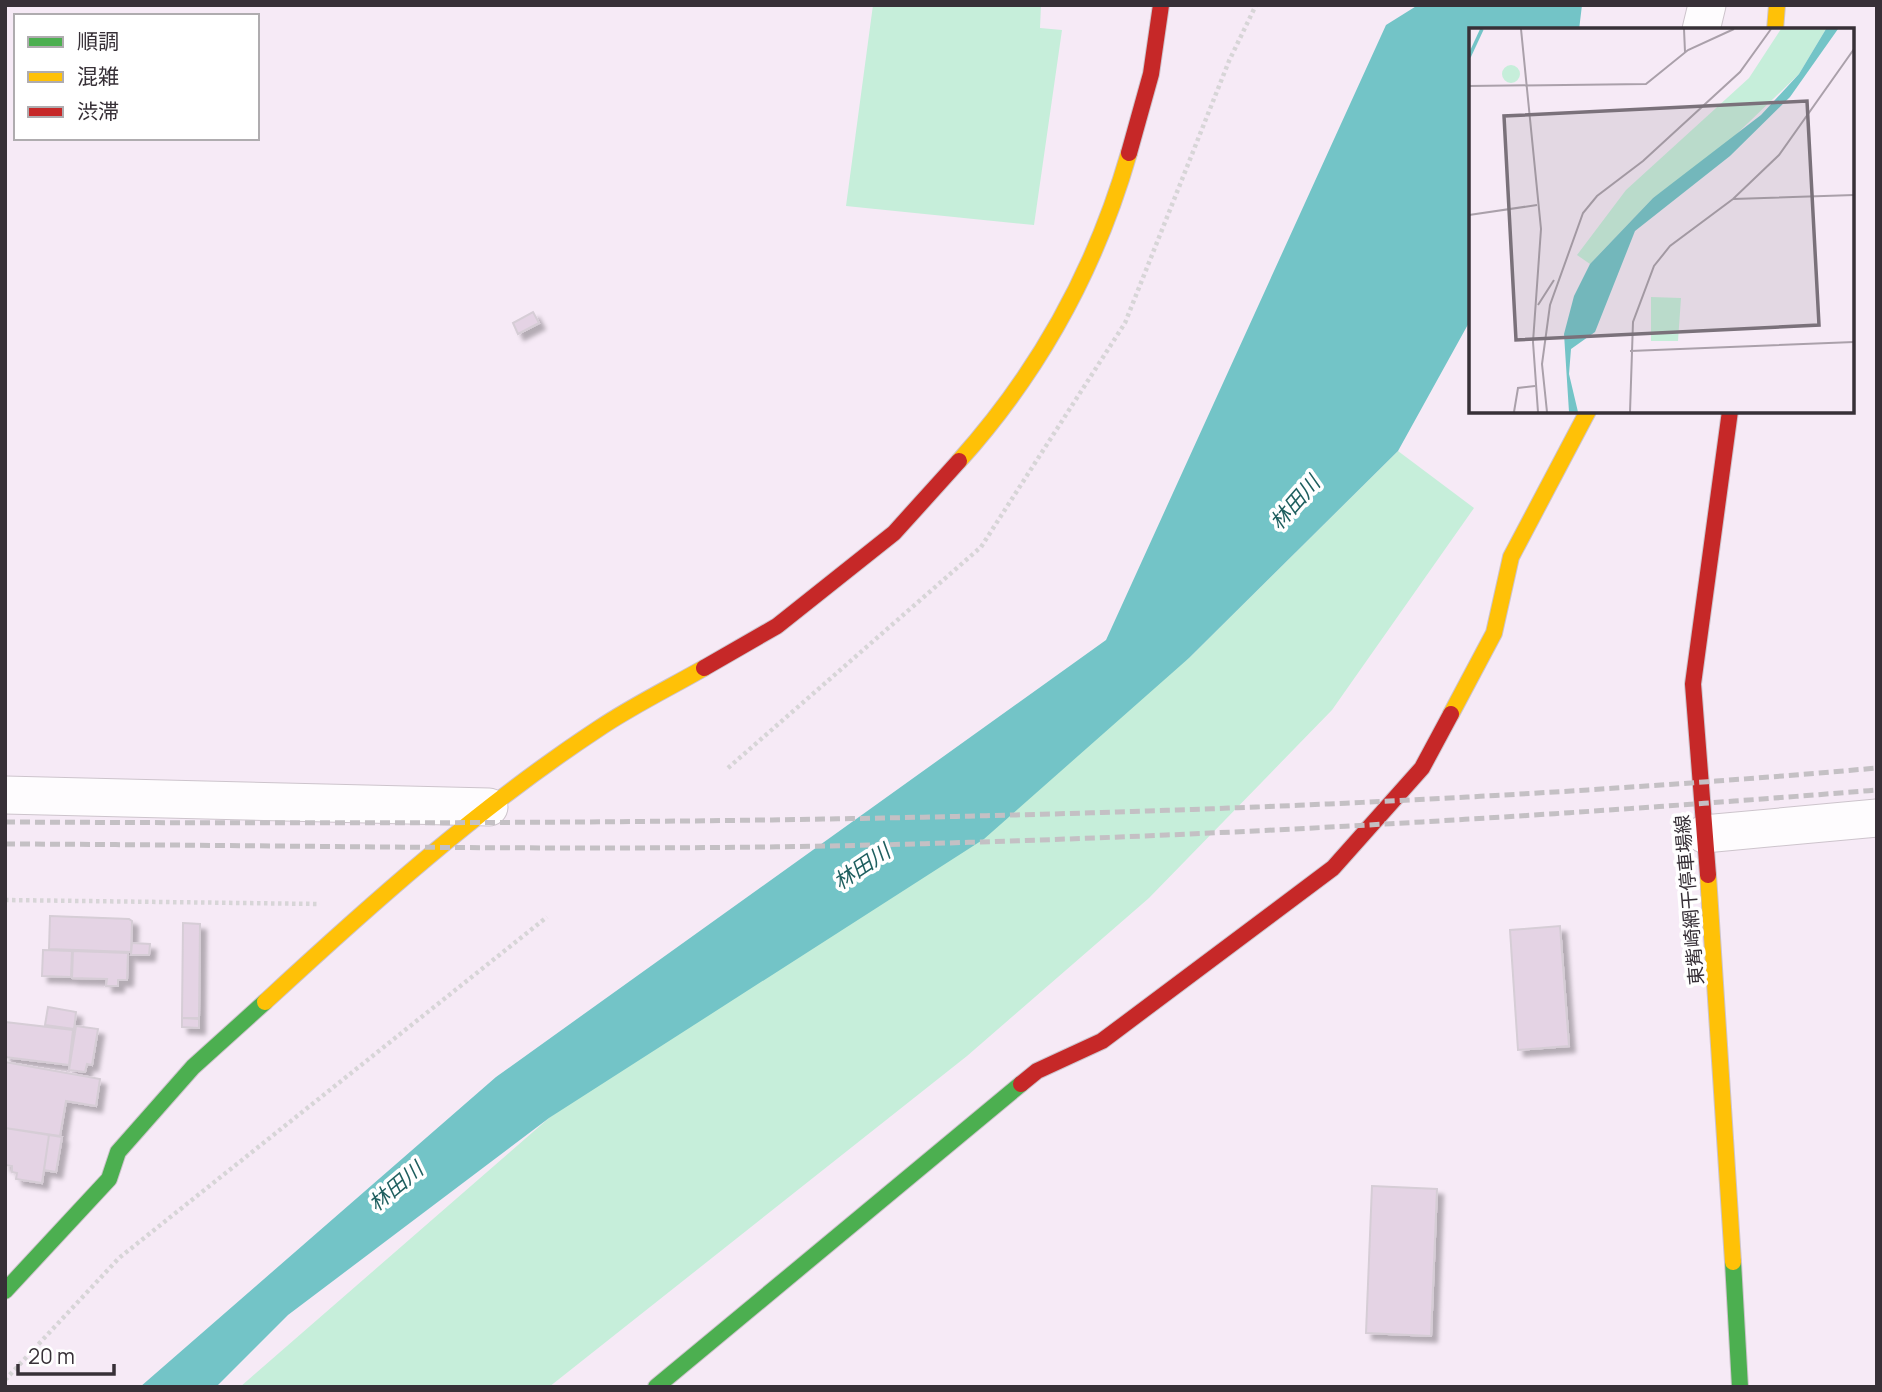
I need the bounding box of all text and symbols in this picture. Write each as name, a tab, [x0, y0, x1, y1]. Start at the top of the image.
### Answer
legend	[14, 14, 259, 140]
text: 順調	[77, 27, 119, 55]
inset map	[1469, 28, 1854, 413]
text: 混雑	[77, 62, 119, 90]
text: 渋滞	[77, 97, 119, 125]
water label: 林田川	[1263, 468, 1327, 535]
street label: 東觜崎網干停車場線	[1669, 814, 1709, 986]
water label: 林田川	[827, 836, 897, 895]
water label: 林田川	[362, 1154, 430, 1217]
scale bar	[18, 1332, 114, 1376]
text: 20 m	[28, 1342, 75, 1370]

